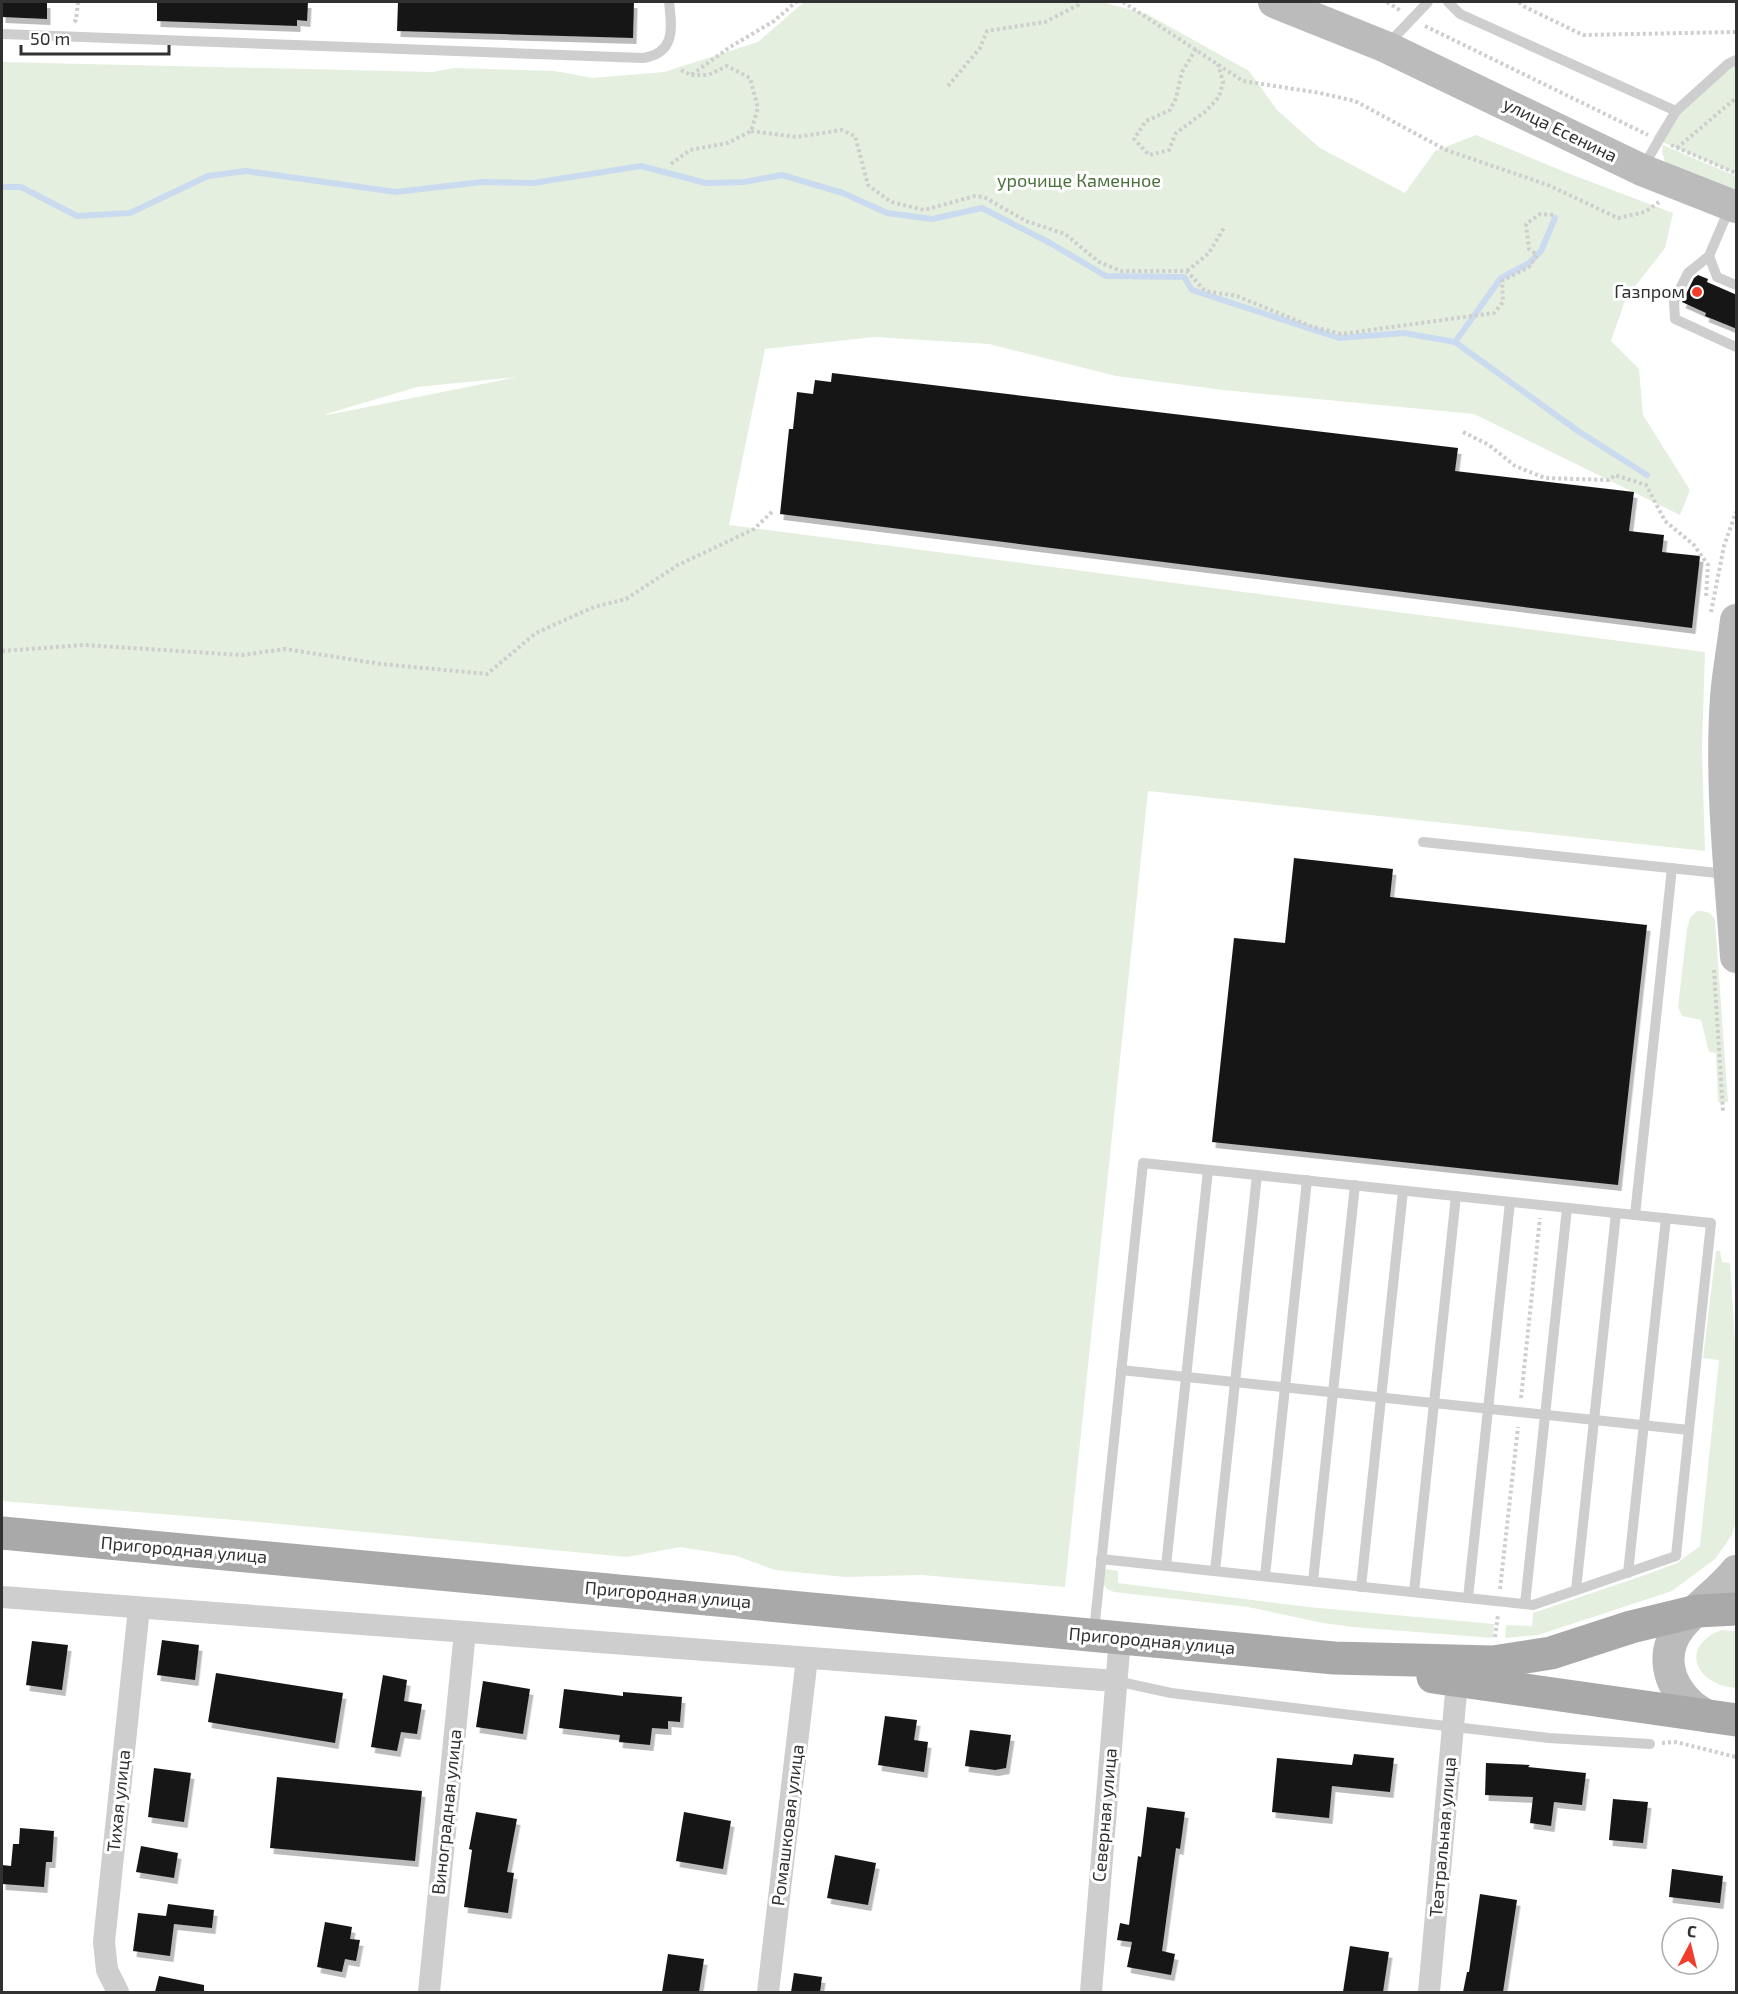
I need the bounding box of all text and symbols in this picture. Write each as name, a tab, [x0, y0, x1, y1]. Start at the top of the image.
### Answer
scale bar	[21, 18, 170, 56]
text: 50 m	[30, 27, 70, 49]
street label: улица Есенина	[1500, 92, 1621, 166]
park label: урочище Каменное	[997, 169, 1161, 191]
place label: Газпром	[1614, 280, 1685, 302]
marker: Газпром	[1690, 285, 1704, 299]
street label: Пригородная улица	[100, 1531, 268, 1567]
street label: Пригородная улица	[584, 1576, 752, 1612]
street label: Пригородная улица	[1068, 1622, 1236, 1658]
street label: Виноградная улица	[426, 1728, 466, 1896]
street label: Ромашковая улица	[766, 1743, 808, 1907]
street label: Северная улица	[1087, 1747, 1121, 1883]
street label: Тихая улица	[102, 1749, 134, 1853]
street label: Театральная улица	[1424, 1756, 1460, 1918]
north arrow	[1660, 1916, 1720, 1976]
text: С	[1686, 1921, 1698, 1941]

